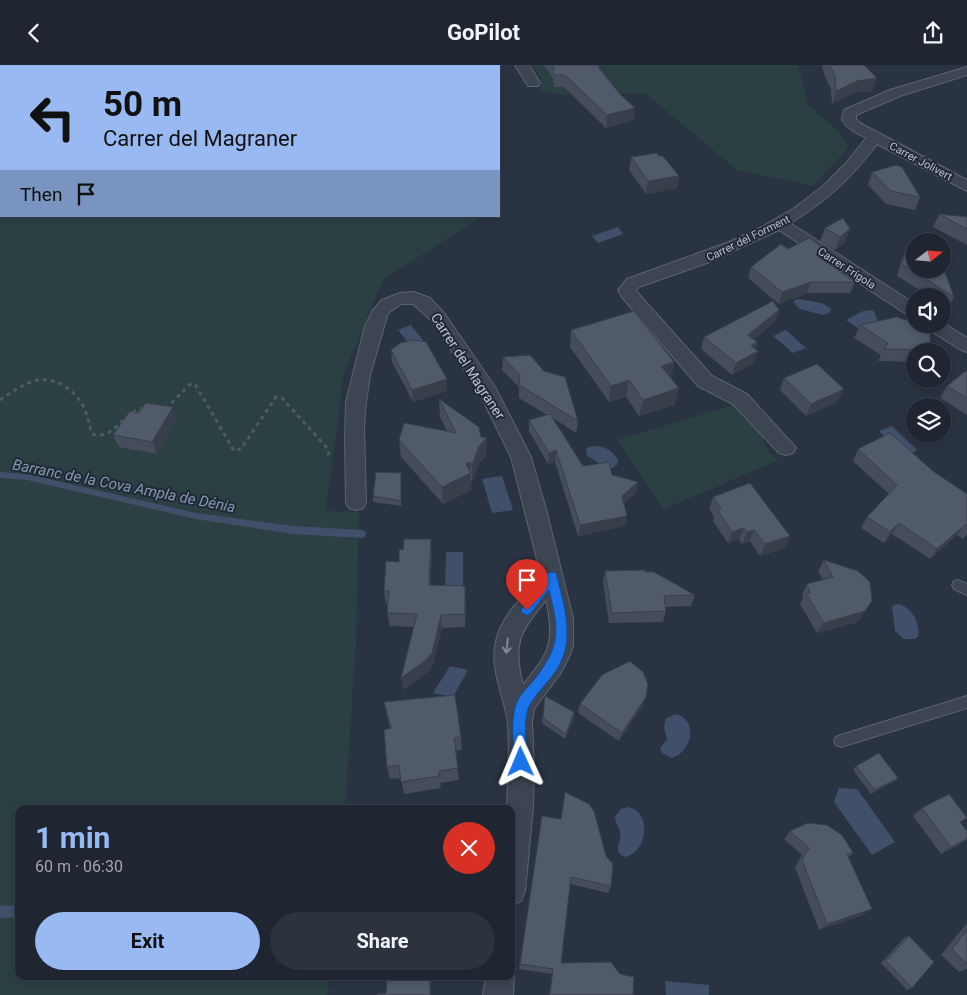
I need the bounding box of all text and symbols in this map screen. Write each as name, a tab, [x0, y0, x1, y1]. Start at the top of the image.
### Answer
icon: back	[20, 19, 48, 47]
icon: share	[919, 19, 947, 47]
text: GoPilot	[447, 20, 520, 45]
text: 50 m	[103, 84, 182, 125]
icon: left	[20, 85, 85, 150]
text: Carrer del Magraner	[103, 126, 297, 151]
street label: Carrer Jolivert	[887, 139, 955, 184]
icon: arrive	[72, 180, 100, 208]
text: Then	[20, 183, 62, 206]
street label: Carrer del Forment	[704, 212, 792, 264]
north arrow	[906, 233, 951, 277]
map controls	[906, 233, 951, 443]
street label: Carrer Frígola	[815, 245, 878, 292]
button: sound	[906, 288, 951, 333]
street label: Carrer del Magraner	[428, 310, 509, 422]
button: search	[906, 343, 951, 388]
button: layers	[906, 398, 951, 443]
water label: Barranc de la Cova Ampla de Dénia	[11, 456, 237, 516]
pin	[506, 559, 548, 610]
icon: arrive	[513, 566, 541, 594]
one-way arrow	[502, 638, 512, 654]
position arrow	[494, 735, 546, 787]
text: 1 min	[35, 820, 110, 855]
button: close	[443, 822, 495, 874]
text: 60 m · 06:30	[35, 857, 123, 876]
button: Exit	[35, 912, 260, 970]
button: Share	[270, 912, 495, 970]

